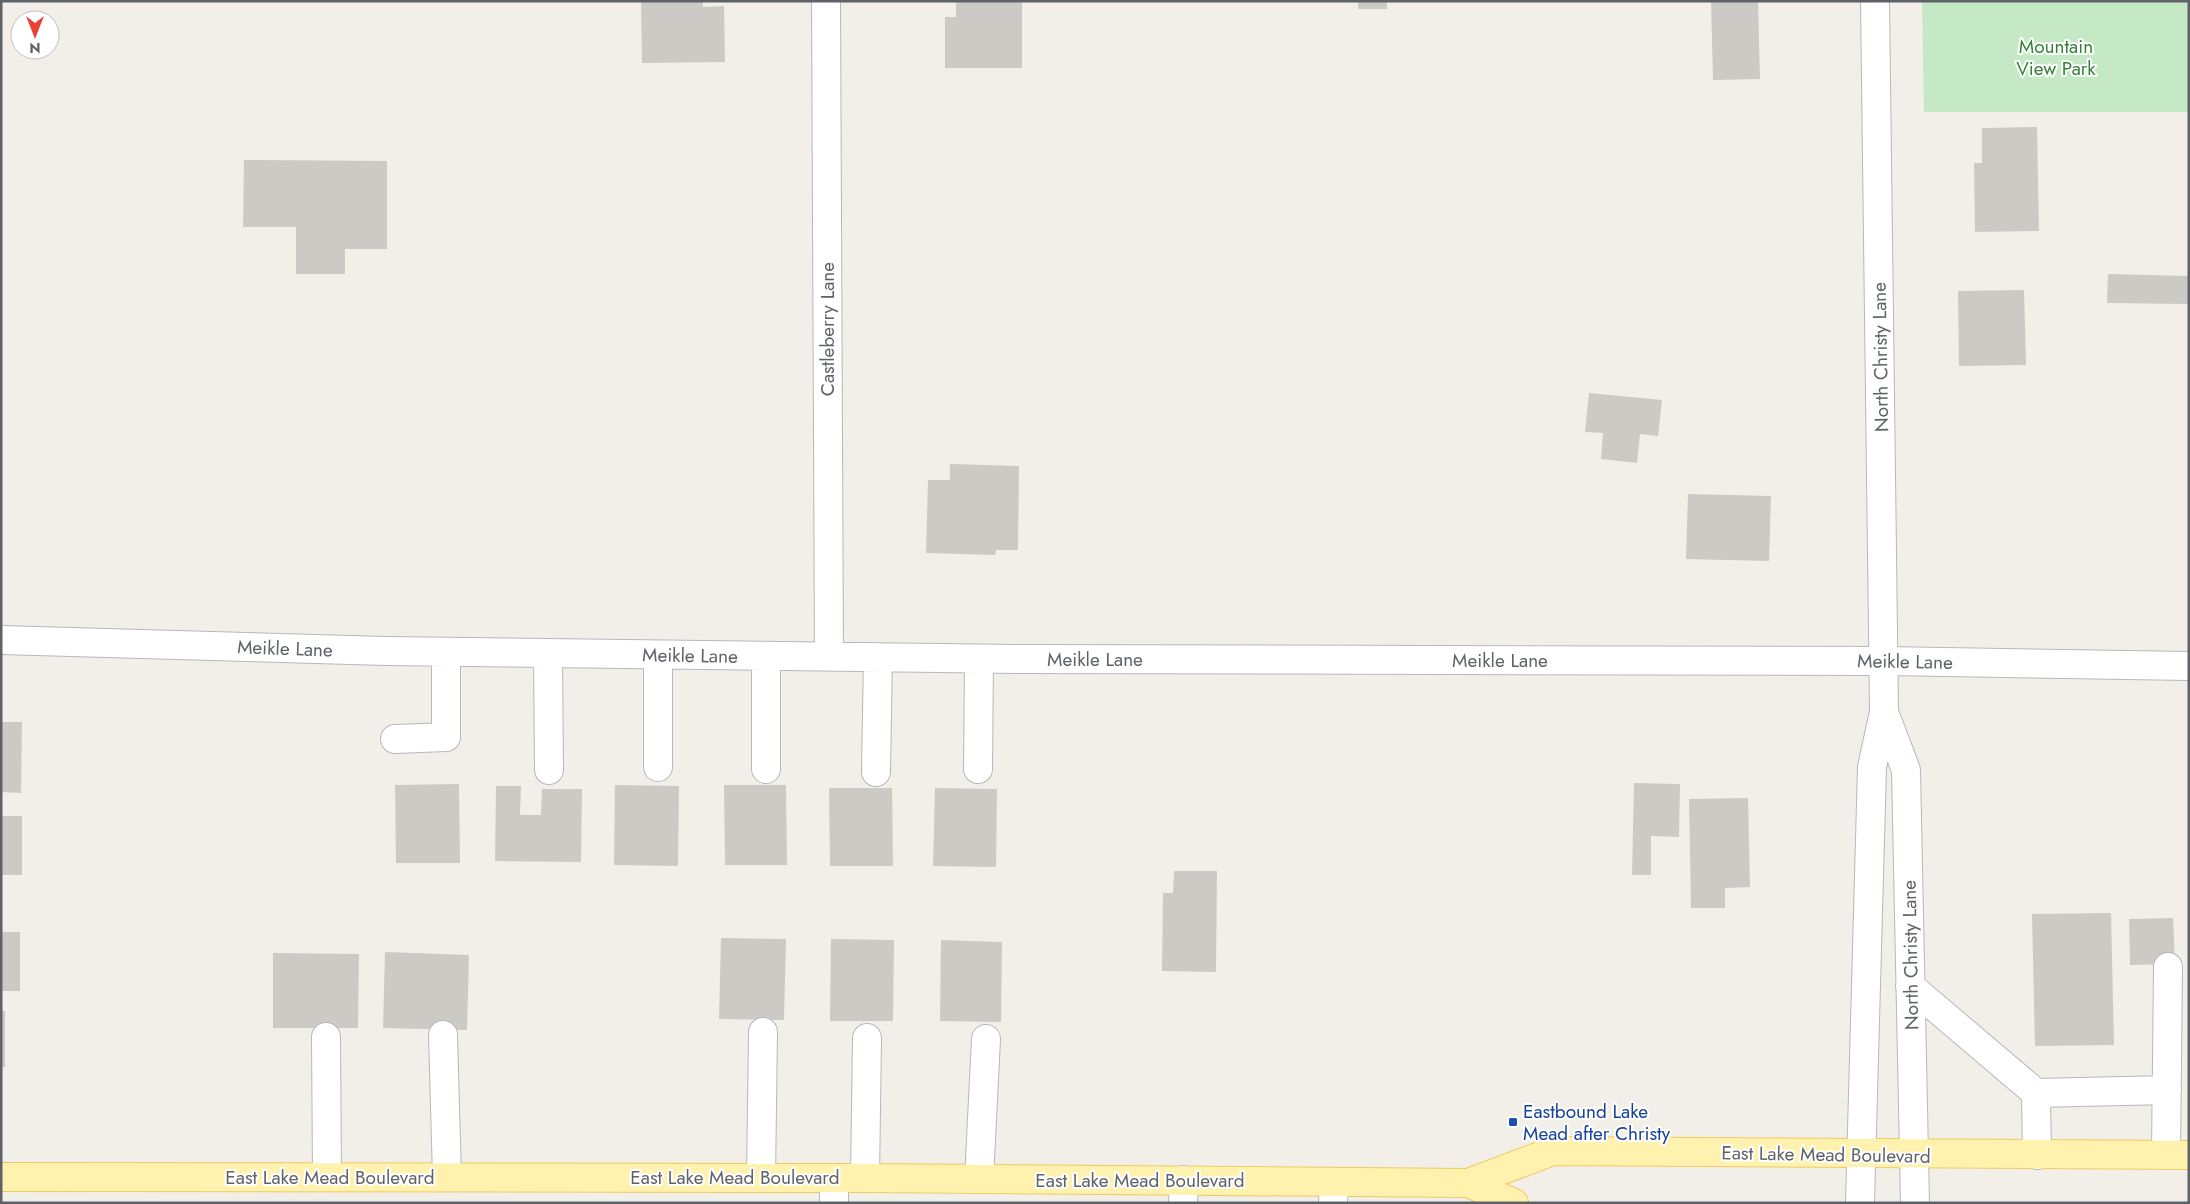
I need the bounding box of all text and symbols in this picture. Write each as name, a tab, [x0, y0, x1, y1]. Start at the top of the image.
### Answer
north arrow	[10, 10, 60, 60]
park label: Mountain View Park	[2016, 33, 2096, 82]
text: N	[29, 38, 41, 58]
street label: Castleberry Lane	[814, 262, 841, 396]
street label: North Christy Lane	[1866, 282, 1895, 432]
street label: Meikle Lane	[237, 633, 334, 664]
street label: Meikle Lane	[642, 641, 738, 670]
street label: Meikle Lane	[1047, 646, 1143, 673]
street label: Meikle Lane	[1452, 647, 1548, 674]
street label: Meikle Lane	[1857, 647, 1953, 676]
street label: North Christy Lane	[1896, 880, 1925, 1030]
place label: Eastbound Lake Mead after Christy	[1523, 1098, 1671, 1147]
marker: Eastbound Lake Mead after Christy	[1507, 1116, 1519, 1128]
street label: East Lake Mead Boulevard	[1721, 1139, 1931, 1170]
street label: East Lake Mead Boulevard	[225, 1164, 435, 1191]
street label: East Lake Mead Boulevard	[630, 1164, 840, 1191]
street label: East Lake Mead Boulevard	[1035, 1167, 1245, 1194]

